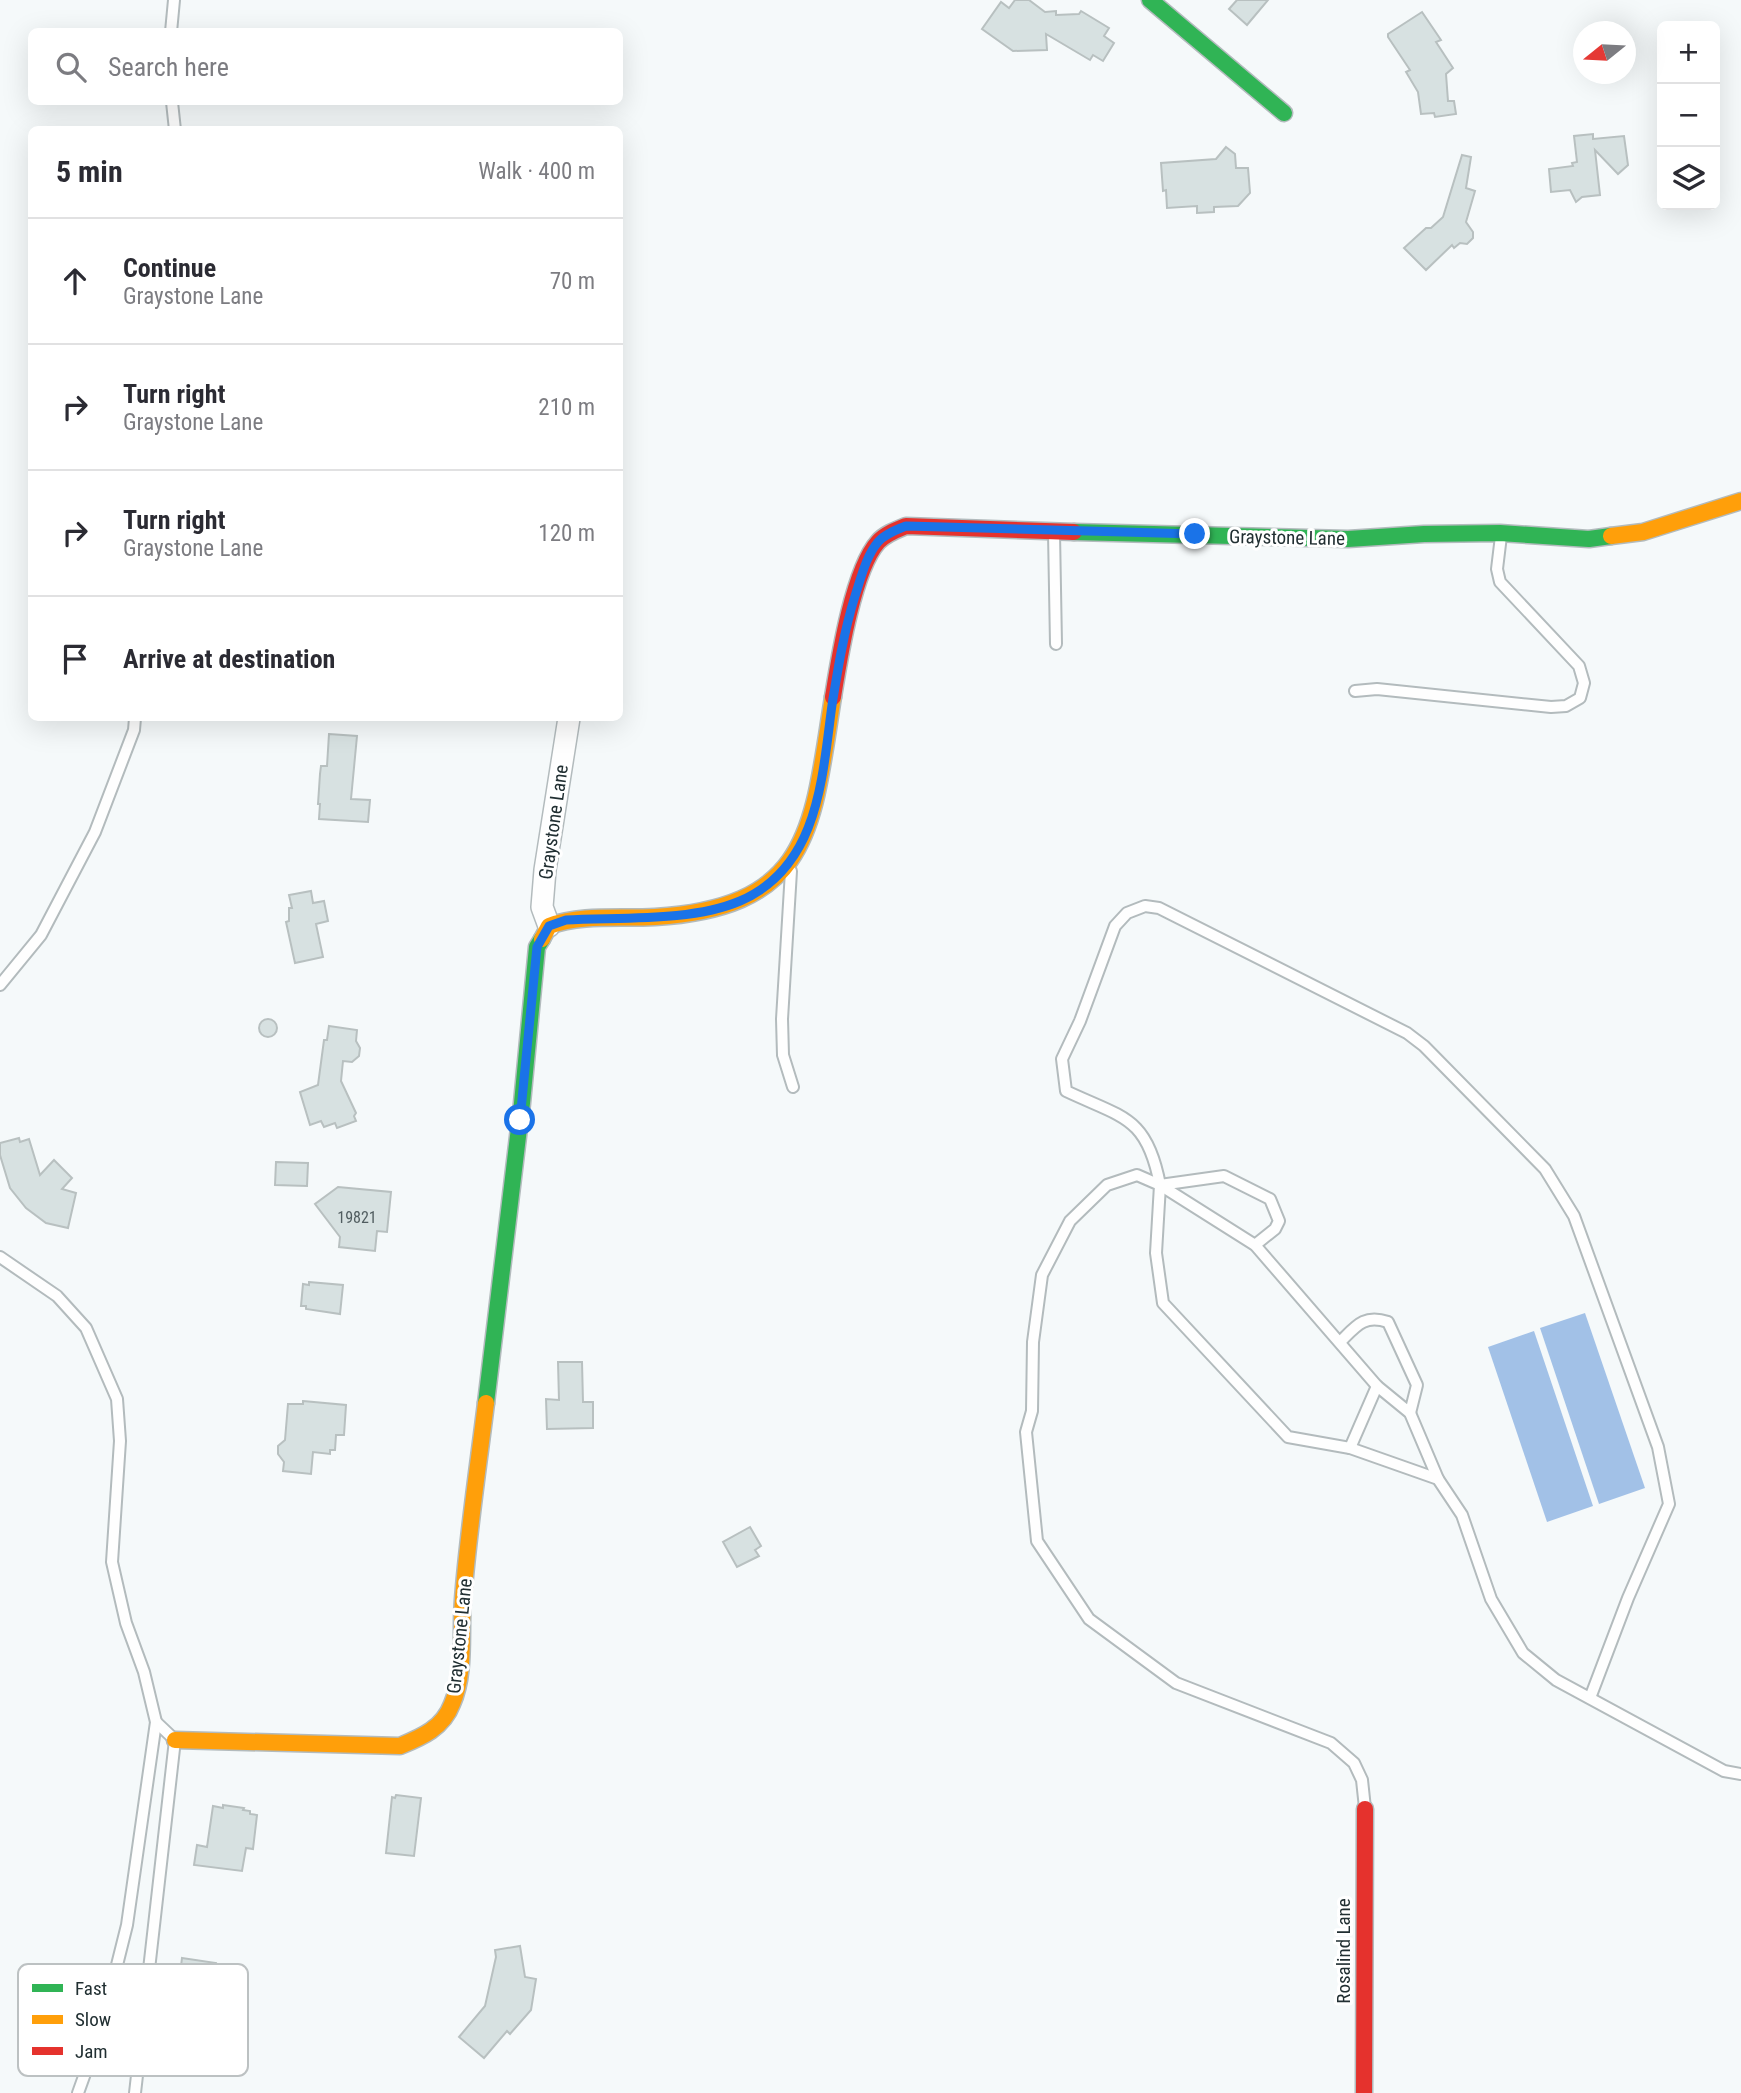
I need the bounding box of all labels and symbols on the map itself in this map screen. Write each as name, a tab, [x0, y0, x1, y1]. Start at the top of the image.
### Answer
north arrow	[1573, 21, 1636, 84]
route end	[1179, 518, 1210, 549]
street label: Graystone Lane	[1229, 525, 1345, 550]
street label: Graystone Lane	[534, 763, 573, 881]
route start	[504, 1104, 535, 1135]
house number: 19821	[337, 1208, 377, 1227]
street label: Graystone Lane	[442, 1577, 477, 1695]
street label: Rosalind Lane	[1332, 1898, 1355, 2004]
legend	[18, 1964, 248, 2076]
text: Fast	[75, 1977, 107, 2000]
text: Slow	[75, 2008, 111, 2031]
text: Jam	[75, 2040, 108, 2063]

